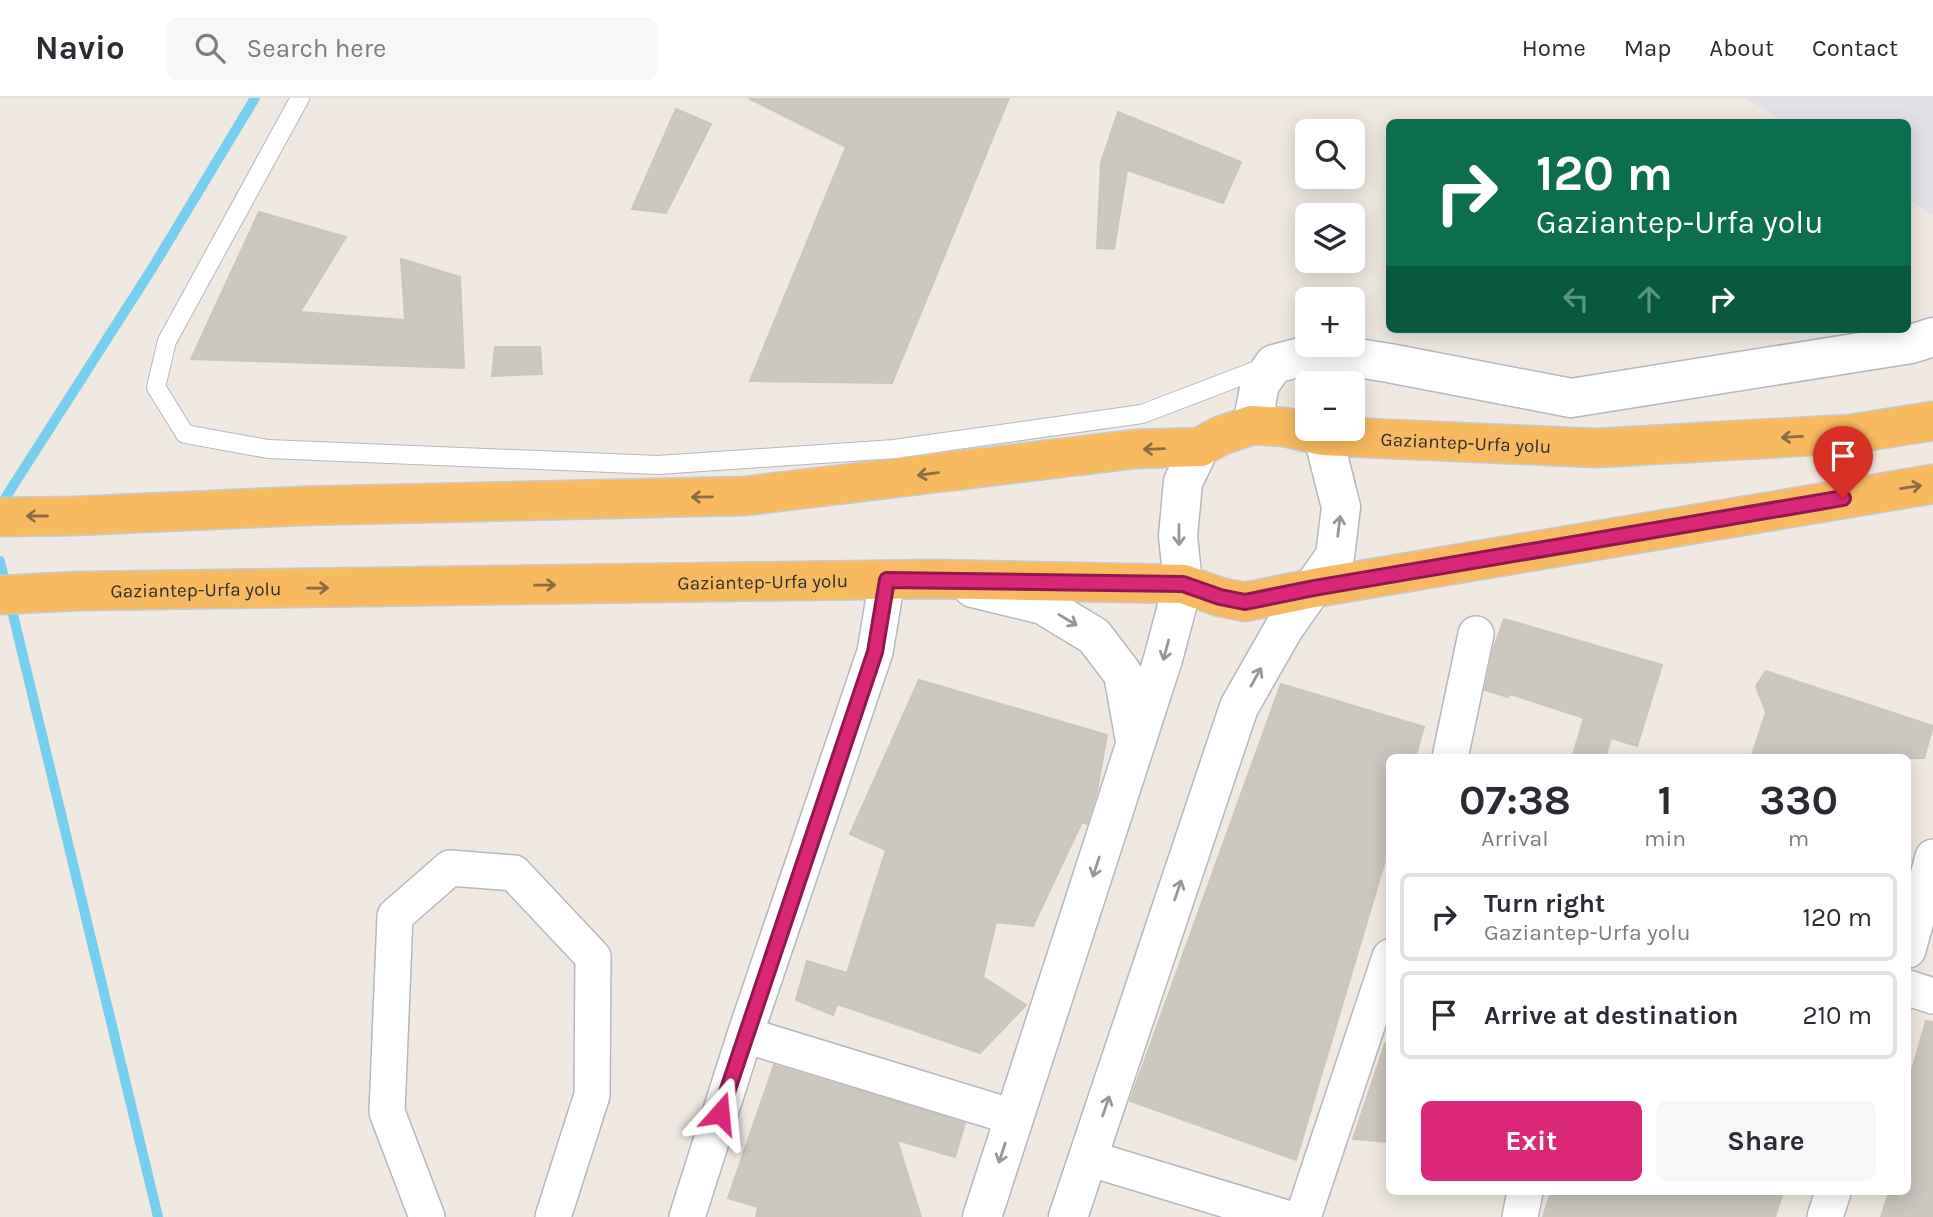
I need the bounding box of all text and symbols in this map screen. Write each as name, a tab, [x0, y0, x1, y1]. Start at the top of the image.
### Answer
search box	[167, 17, 657, 80]
text: Navio	[35, 29, 125, 67]
icon: search	[191, 29, 229, 67]
text: Search here	[247, 33, 386, 64]
text: Home	[1522, 34, 1586, 62]
text: Map	[1624, 34, 1671, 62]
text: About	[1709, 34, 1774, 62]
text: Contact	[1812, 34, 1898, 62]
map controls	[1295, 119, 1365, 441]
button: search	[1295, 119, 1365, 189]
text: 120 m	[1536, 145, 1673, 202]
icon: right	[1421, 147, 1512, 238]
button: layers	[1295, 203, 1365, 273]
text: Gaziantep-Urfa yolu	[1536, 204, 1824, 241]
icon: left	[1557, 280, 1595, 318]
icon: ahead	[1630, 280, 1668, 318]
icon: right	[1703, 280, 1741, 318]
button: +	[1295, 287, 1365, 357]
button: −	[1295, 371, 1365, 441]
pin	[1813, 426, 1873, 498]
street label: Gaziantep-Urfa yolu	[1380, 429, 1552, 458]
one-way arrow	[1782, 431, 1804, 444]
icon: arrive	[1824, 437, 1862, 475]
one-way arrow	[1143, 442, 1166, 455]
one-way arrow	[918, 468, 940, 481]
one-way arrow	[1900, 480, 1922, 493]
one-way arrow	[691, 491, 714, 504]
one-way arrow	[26, 509, 49, 523]
one-way arrow	[1332, 516, 1345, 538]
one-way arrow	[1172, 524, 1186, 547]
street label: Gaziantep-Urfa yolu	[677, 570, 848, 595]
street label: Gaziantep-Urfa yolu	[110, 578, 281, 603]
one-way arrow	[534, 578, 557, 591]
one-way arrow	[306, 581, 329, 595]
one-way arrow	[1057, 613, 1077, 627]
one-way arrow	[1158, 639, 1171, 661]
one-way arrow	[1250, 667, 1263, 688]
text: 07:38	[1459, 775, 1571, 825]
text: 1	[1658, 775, 1673, 825]
text: 330	[1759, 775, 1838, 825]
text: Arrival	[1481, 825, 1549, 852]
text: min	[1644, 825, 1686, 852]
text: m	[1788, 825, 1809, 852]
one-way arrow	[1089, 855, 1101, 877]
one-way arrow	[1173, 880, 1185, 902]
text: Turn right	[1484, 888, 1605, 919]
icon: right	[1425, 898, 1463, 936]
text: 120 m	[1802, 902, 1872, 933]
text: Gaziantep-Urfa yolu	[1484, 919, 1691, 946]
icon: arrive	[1425, 996, 1463, 1034]
text: Arrive at destination	[1484, 1000, 1738, 1031]
text: 210 m	[1802, 1000, 1872, 1031]
position arrow	[683, 1076, 757, 1150]
one-way arrow	[1100, 1095, 1113, 1117]
button: Exit	[1421, 1101, 1642, 1181]
button: Share	[1656, 1101, 1876, 1181]
one-way arrow	[995, 1141, 1007, 1163]

